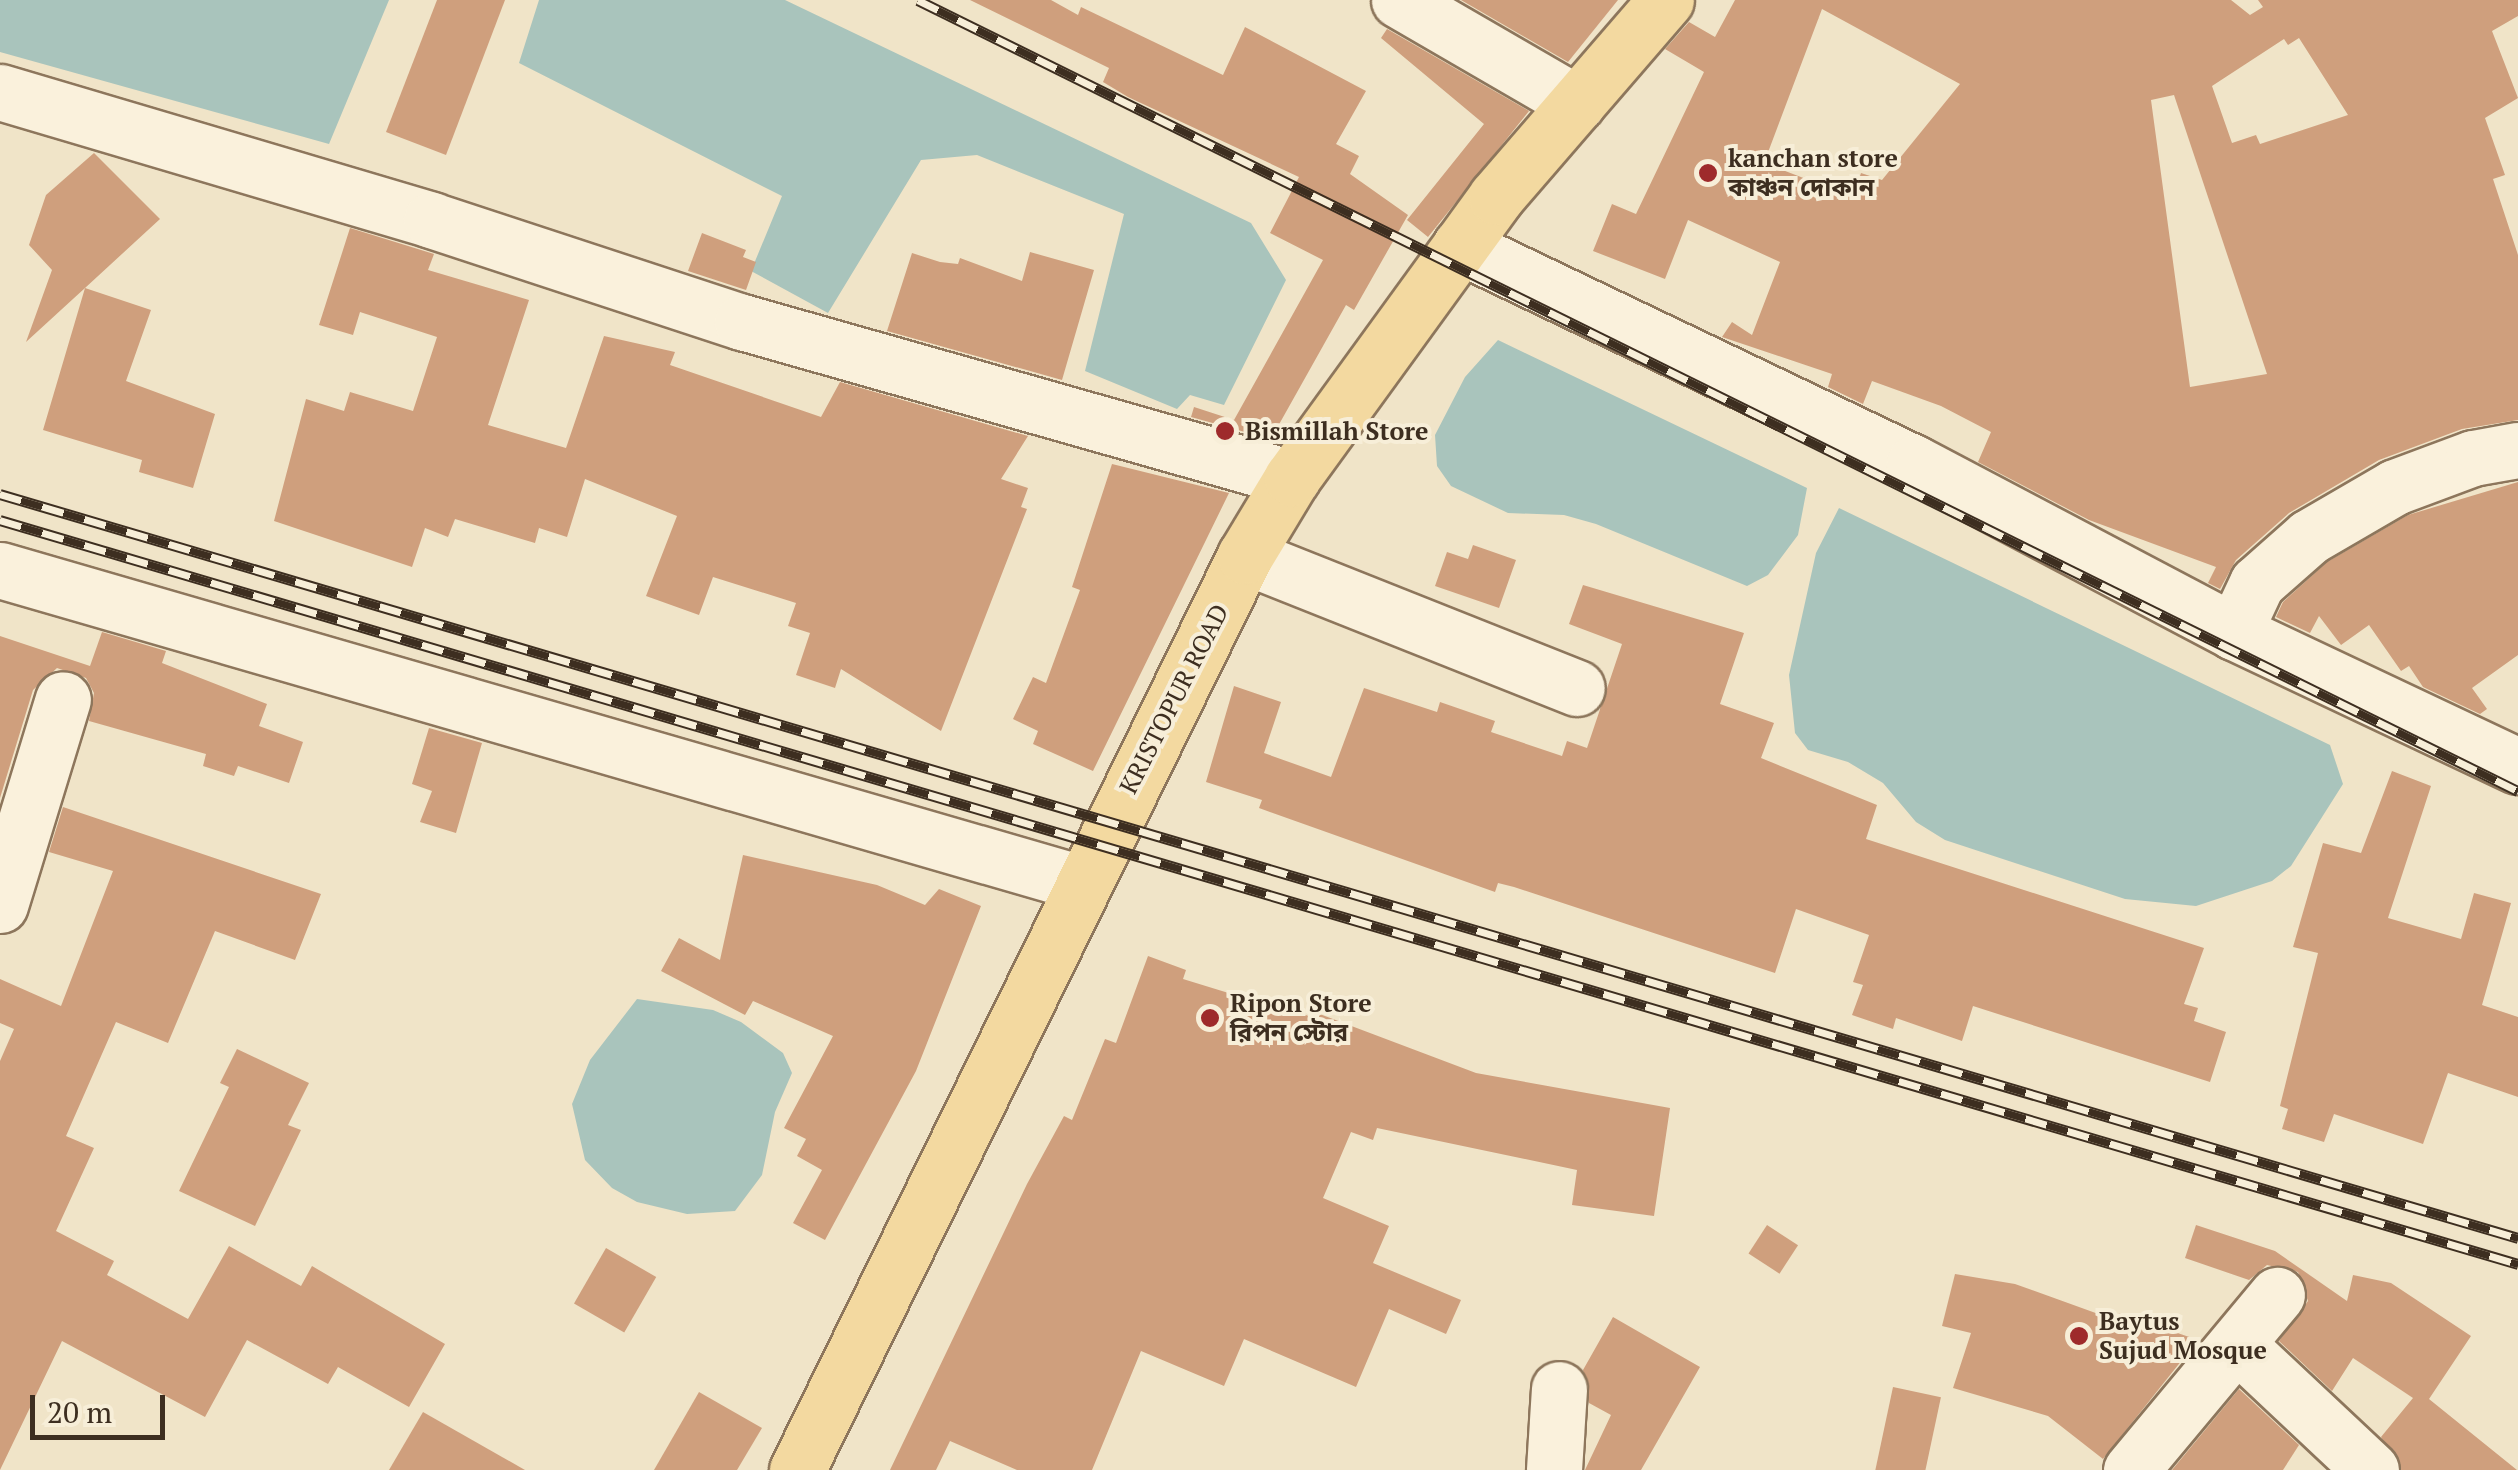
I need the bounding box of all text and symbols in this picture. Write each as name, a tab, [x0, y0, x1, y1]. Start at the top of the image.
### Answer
place label: kanchan store কাঞ্চন দোকান	[1728, 144, 1898, 203]
marker: kanchan store কাঞ্চন দোকান	[1697, 162, 1719, 184]
place label: Bismillah Store	[1245, 416, 1428, 446]
marker: Bismillah Store	[1214, 420, 1236, 442]
street label: KRISTOPUR ROAD	[1113, 599, 1235, 799]
place label: Ripon Store রিপন স্টোর	[1230, 989, 1372, 1048]
marker: Ripon Store রিপন স্টোর	[1199, 1007, 1221, 1029]
place label: Baytus Sujud Mosque	[2099, 1307, 2267, 1366]
marker: Baytus Sujud Mosque	[2068, 1325, 2090, 1347]
scale bar	[35, 1375, 170, 1437]
text: 20 m	[47, 1392, 112, 1432]

